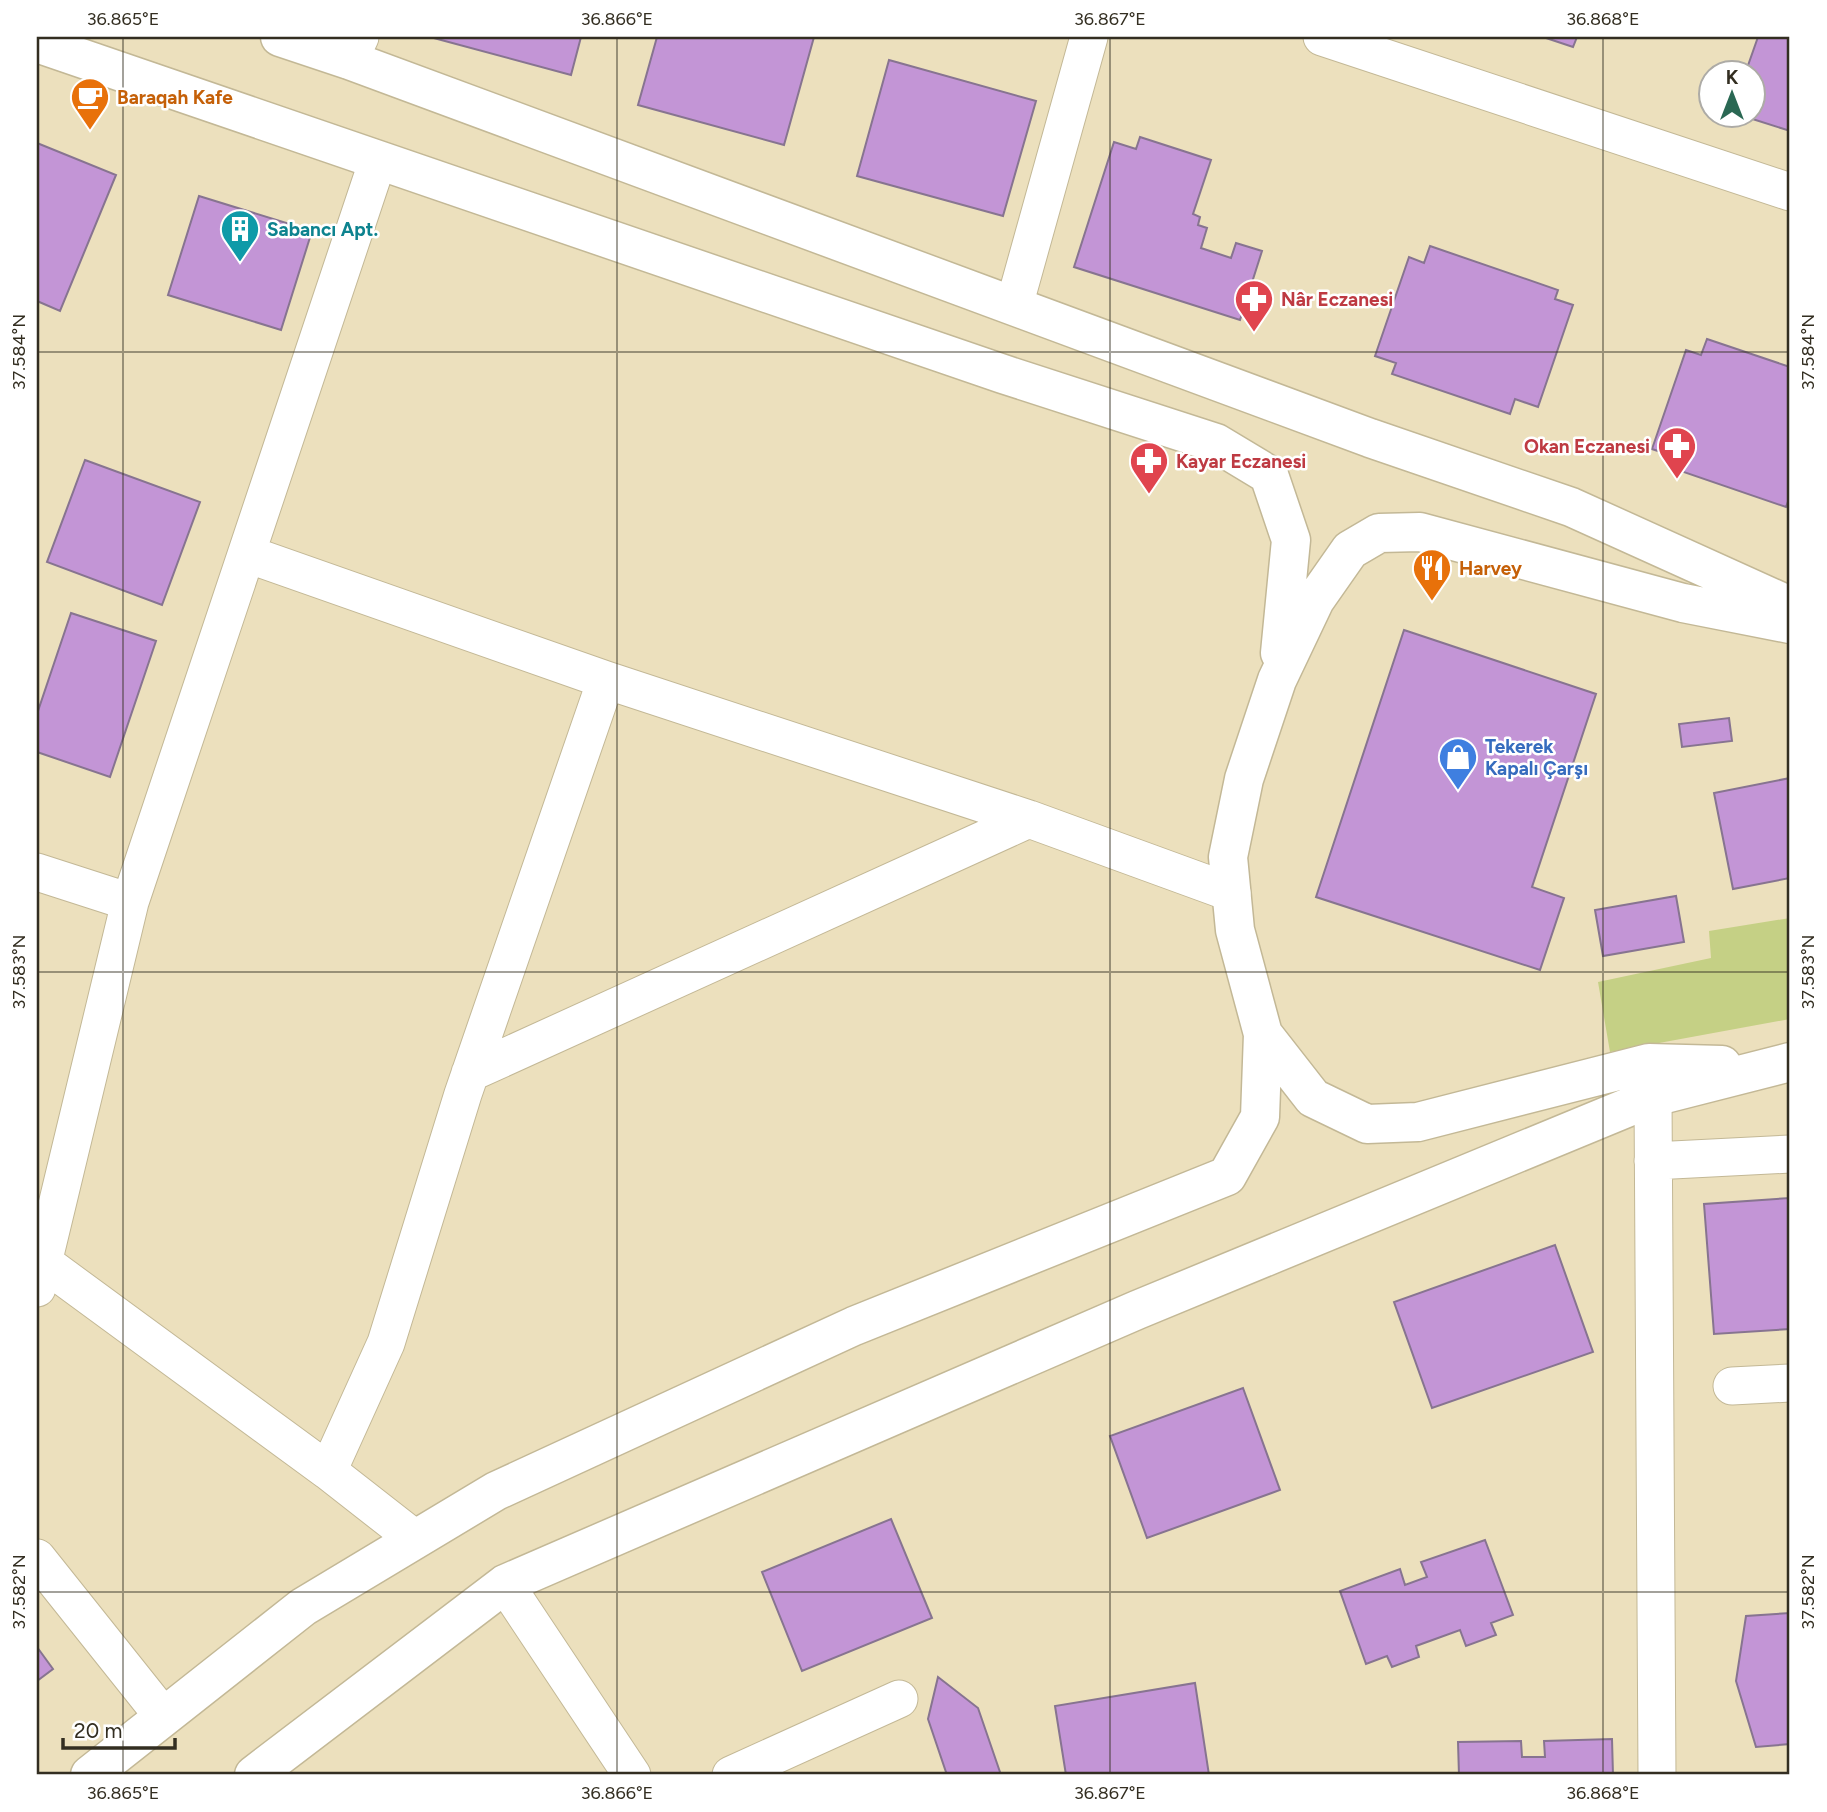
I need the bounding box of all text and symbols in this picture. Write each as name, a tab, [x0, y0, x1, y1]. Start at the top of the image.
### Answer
text: 36.865°E	[87, 8, 159, 30]
text: 36.866°E	[581, 8, 653, 30]
text: 36.867°E	[1074, 8, 1146, 30]
text: 36.868°E	[1566, 8, 1640, 30]
north arrow	[1698, 60, 1768, 130]
text: K	[1726, 66, 1739, 89]
cafe icon: Baraqah Kafe	[69, 76, 111, 131]
place label: Baraqah Kafe	[117, 86, 233, 109]
building icon: Sabancı Apt.	[219, 208, 261, 263]
place label: Sabancı Apt.	[267, 218, 378, 241]
pharmacy icon: Nâr Eczanesi	[1233, 278, 1275, 333]
place label: Nâr Eczanesi	[1281, 288, 1393, 311]
text: 37.584°N	[8, 314, 30, 390]
text: 37.584°N	[1797, 314, 1819, 390]
pharmacy icon: Okan Eczanesi	[1656, 425, 1698, 480]
place label: Okan Eczanesi	[1524, 435, 1650, 458]
pharmacy icon: Kayar Eczanesi	[1128, 440, 1170, 495]
place label: Kayar Eczanesi	[1176, 450, 1306, 473]
restaurant icon: Harvey	[1411, 547, 1453, 602]
place label: Harvey	[1459, 557, 1522, 580]
place label: Tekerek Kapalı Çarşı	[1485, 735, 1588, 780]
shop icon: Tekerek Kapalı Çarşı	[1437, 736, 1479, 791]
text: 37.583°N	[8, 935, 30, 1009]
text: 37.583°N	[1797, 935, 1819, 1009]
text: 37.582°N	[8, 1554, 30, 1630]
text: 37.582°N	[1797, 1554, 1819, 1630]
scale bar	[63, 1707, 175, 1751]
text: 20 m	[74, 1718, 122, 1743]
text: 36.865°E	[87, 1782, 159, 1804]
text: 36.866°E	[581, 1782, 653, 1804]
text: 36.867°E	[1074, 1782, 1146, 1804]
text: 36.868°E	[1566, 1782, 1640, 1804]

